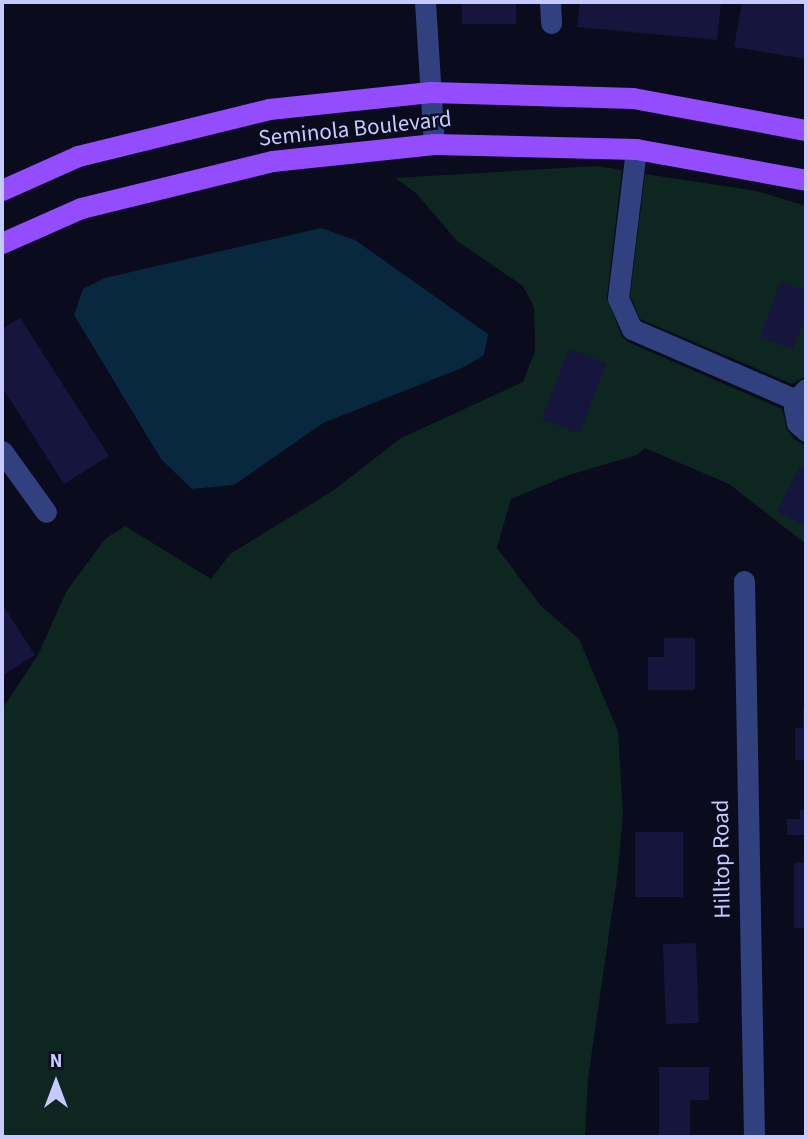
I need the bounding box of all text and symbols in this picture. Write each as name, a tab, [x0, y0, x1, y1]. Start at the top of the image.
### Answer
street label: Seminola Boulevard	[257, 105, 453, 153]
street label: Hilltop Road	[707, 799, 737, 919]
north arrow	[21, 1048, 91, 1118]
text: N	[50, 1048, 62, 1075]

